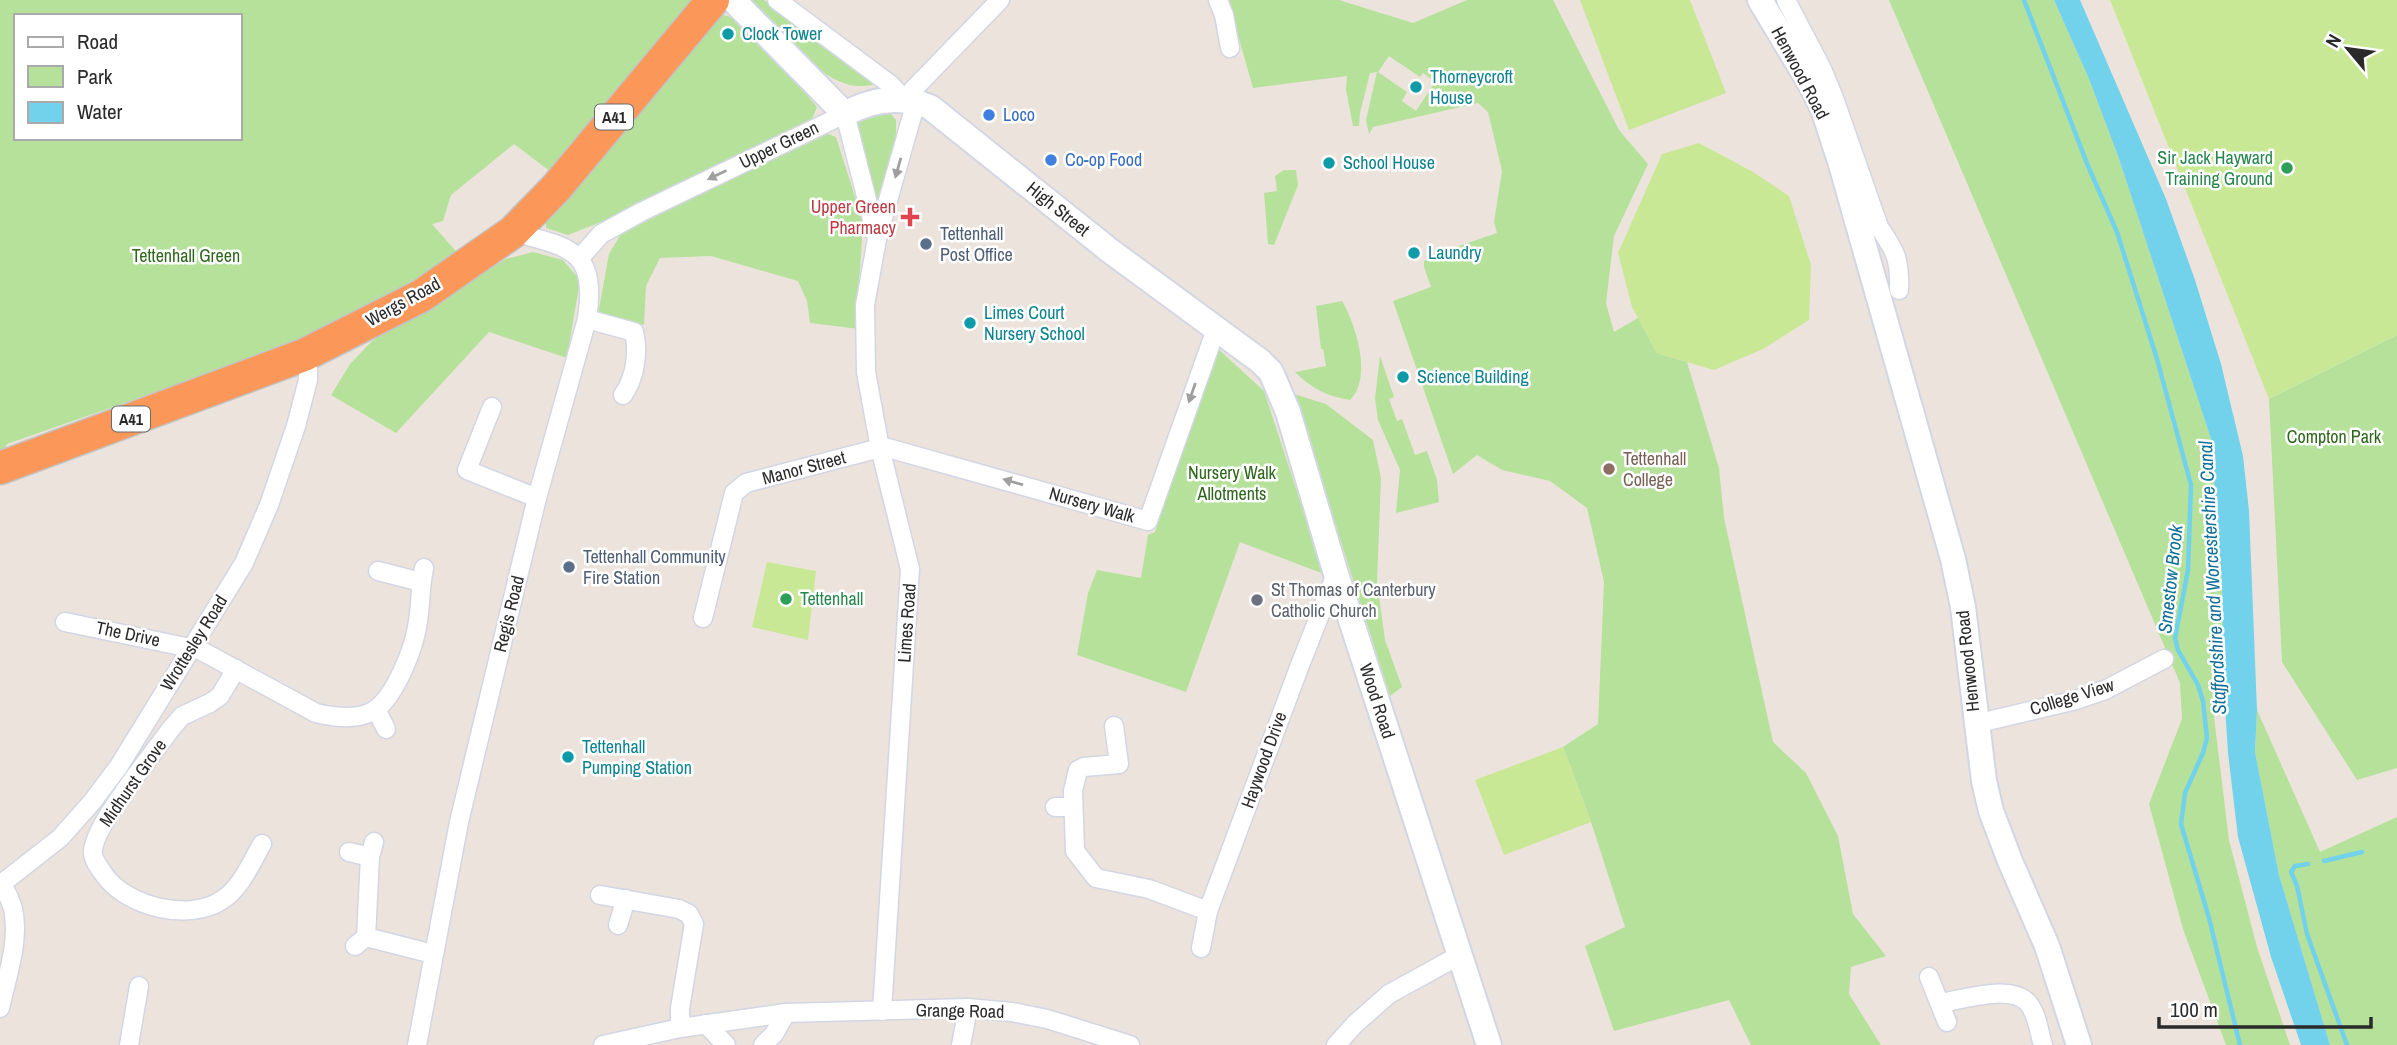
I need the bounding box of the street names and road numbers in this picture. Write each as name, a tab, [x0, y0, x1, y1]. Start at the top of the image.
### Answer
street label: Henwood Road	[1766, 22, 1835, 124]
road number: A41	[595, 105, 633, 130]
street label: Upper Green	[735, 115, 823, 174]
street label: High Street	[1021, 175, 1095, 242]
street label: Wergs Road	[361, 271, 445, 332]
road number: A41	[112, 406, 150, 432]
street label: Manor Street	[759, 444, 848, 491]
street label: Nursery Walk	[1046, 480, 1138, 529]
street label: Regis Road	[487, 573, 530, 655]
street label: Limes Road	[891, 582, 922, 664]
street label: Wrottesley Road	[154, 590, 233, 696]
street label: Henwood Road	[1950, 609, 1985, 713]
street label: The Drive	[94, 615, 162, 652]
street label: Wood Road	[1354, 660, 1401, 742]
street label: College View	[2027, 672, 2117, 721]
street label: Haywood Drive	[1235, 708, 1293, 812]
street label: Midhurst Grove	[93, 734, 172, 832]
street label: Grange Road	[915, 997, 1005, 1024]

